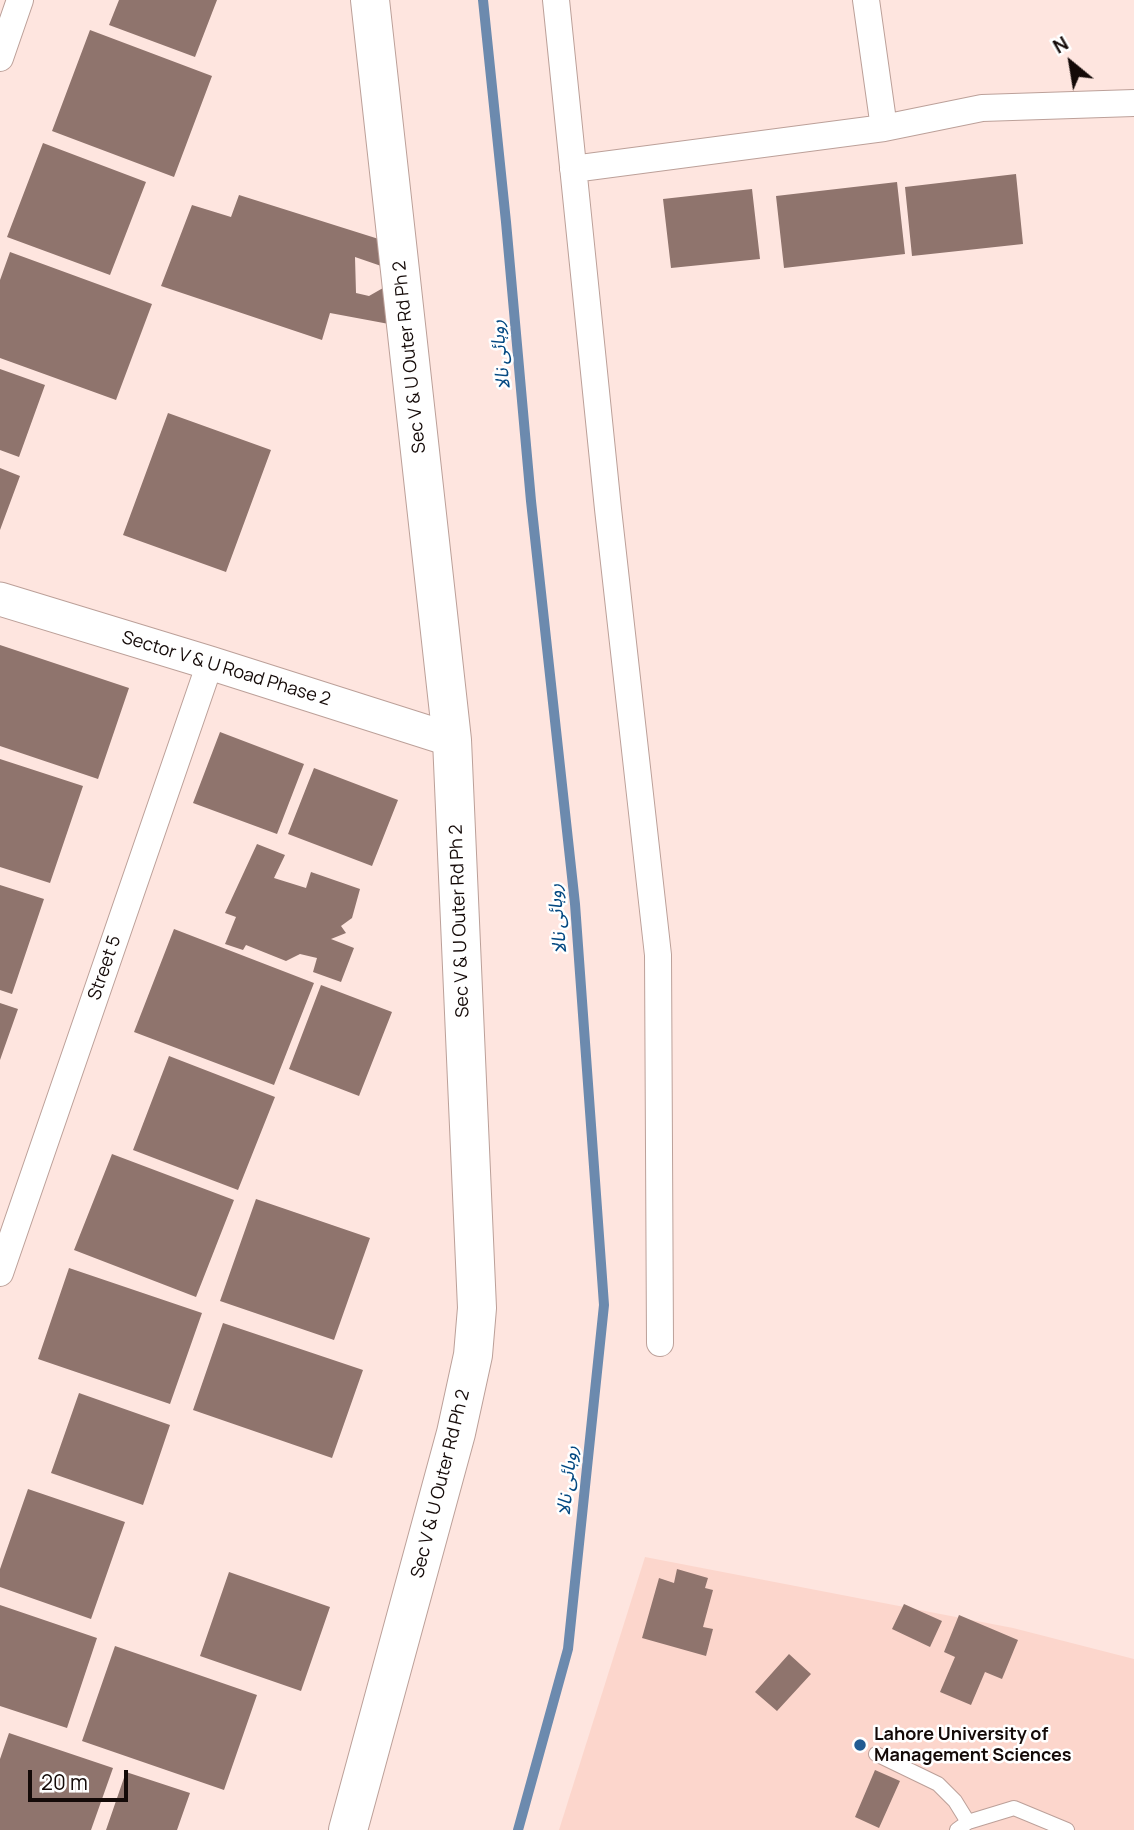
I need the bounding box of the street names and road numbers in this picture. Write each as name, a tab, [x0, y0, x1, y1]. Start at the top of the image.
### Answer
street label: Sec V & U Outer Rd Ph 2	[389, 260, 431, 454]
street label: Sector V & U Road Phase 2	[119, 627, 333, 711]
street label: Sec V & U Outer Rd Ph 2	[446, 824, 474, 1018]
street label: Street 5	[84, 933, 126, 1003]
street label: Sec V & U Outer Rd Ph 2	[407, 1388, 475, 1580]

